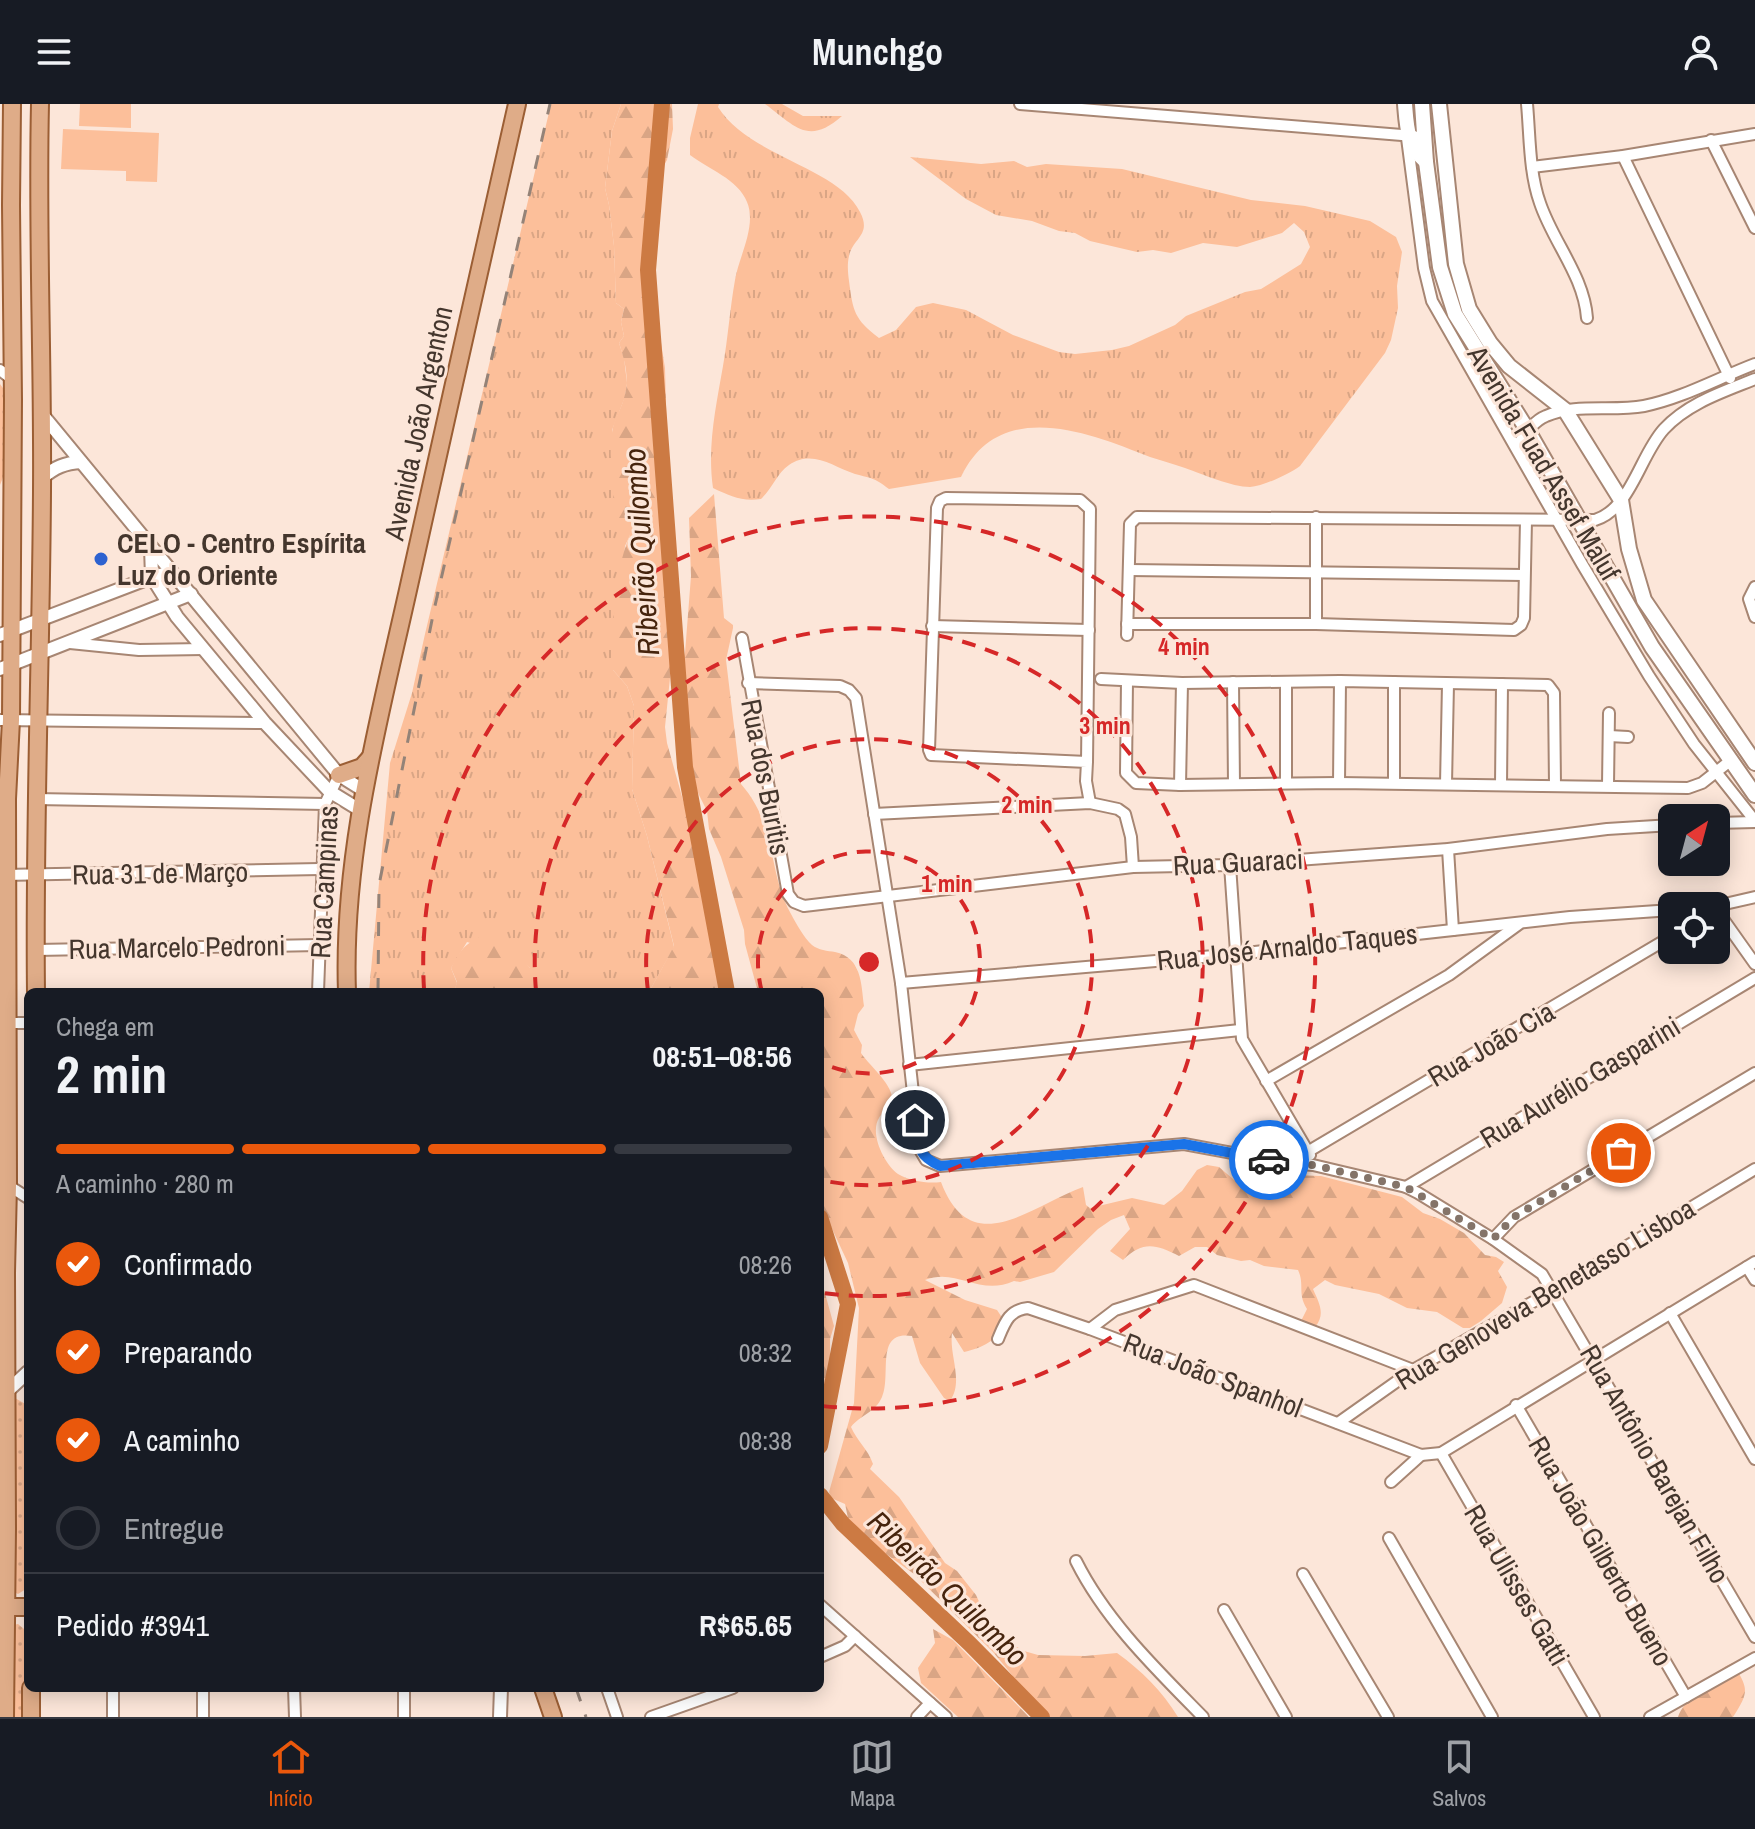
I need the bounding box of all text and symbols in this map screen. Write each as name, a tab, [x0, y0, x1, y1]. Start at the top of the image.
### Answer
text: Munchgo	[812, 28, 943, 76]
icon: menu	[32, 30, 76, 74]
icon: person	[1679, 30, 1723, 74]
street label: Avenida João Argenton	[374, 302, 461, 544]
street label: Avenida Fuad Assef Maluf	[1458, 338, 1630, 588]
water label: Ribeirão Quilombo	[614, 447, 668, 657]
place label: CELO - Centro Espírita Luz do Oriente	[117, 524, 366, 594]
marker: CELO - Centro Espírita Luz do Oriente	[92, 550, 110, 568]
text: 4 min	[1158, 630, 1210, 662]
street label: Rua dos Buritis	[732, 696, 800, 858]
text: 3 min	[1079, 709, 1131, 741]
text: 2 min	[1001, 788, 1053, 820]
north arrow	[1658, 804, 1730, 876]
map controls	[1658, 804, 1730, 964]
street label: Rua Campinas	[301, 805, 347, 959]
street label: Rua Guaraci	[1172, 840, 1304, 884]
street label: Rua 31 de Março	[72, 852, 248, 894]
text: 1 min	[921, 867, 973, 899]
button: locate	[1658, 892, 1730, 964]
street label: Rua José Arnaldo Taques	[1155, 914, 1419, 980]
street label: Rua Marcelo Pedroni	[68, 926, 286, 968]
centre of rings	[855, 948, 883, 976]
street label: Rua João Cia	[1421, 992, 1561, 1096]
street label: Rua Aurélio Gasparini	[1473, 1007, 1687, 1157]
text: Chega em	[56, 1009, 154, 1044]
text: 08:51–08:56	[653, 1036, 792, 1076]
text: 2 min	[56, 1039, 167, 1109]
pin	[881, 1086, 949, 1154]
icon: home	[893, 1098, 937, 1142]
pin	[1587, 1119, 1655, 1187]
courier	[1229, 1120, 1309, 1200]
icon: bag	[1599, 1131, 1643, 1175]
icon: car	[1247, 1138, 1291, 1182]
text: A caminho · 280 m	[56, 1166, 234, 1201]
street label: Rua Genoveva Benetasso Lisboa	[1388, 1189, 1702, 1399]
icon: check	[56, 1242, 100, 1286]
text: Confirmado	[124, 1244, 253, 1284]
text: 08:26	[739, 1247, 792, 1282]
street label: Rua João Spanhol	[1118, 1323, 1308, 1427]
icon: check	[56, 1330, 100, 1374]
text: Preparando	[124, 1332, 253, 1372]
text: 08:32	[739, 1335, 792, 1370]
street label: Rua Antônio Barejan Filho	[1571, 1338, 1739, 1590]
icon: check	[56, 1418, 100, 1462]
text: A caminho	[124, 1420, 240, 1460]
text: 08:38	[739, 1423, 792, 1458]
street label: Rua João Gilberto Bueno	[1520, 1429, 1682, 1673]
street label: Rua Ulisses Gatti	[1456, 1498, 1578, 1672]
water label: Ribeirão Quilombo	[859, 1501, 1037, 1675]
text: Entregue	[124, 1508, 224, 1548]
text: Pedido #3941	[56, 1605, 209, 1645]
text: R$65.65	[699, 1605, 792, 1645]
tab: Início	[269, 1735, 313, 1813]
tab: Mapa	[850, 1735, 895, 1813]
tab: Salvos	[1432, 1735, 1486, 1813]

